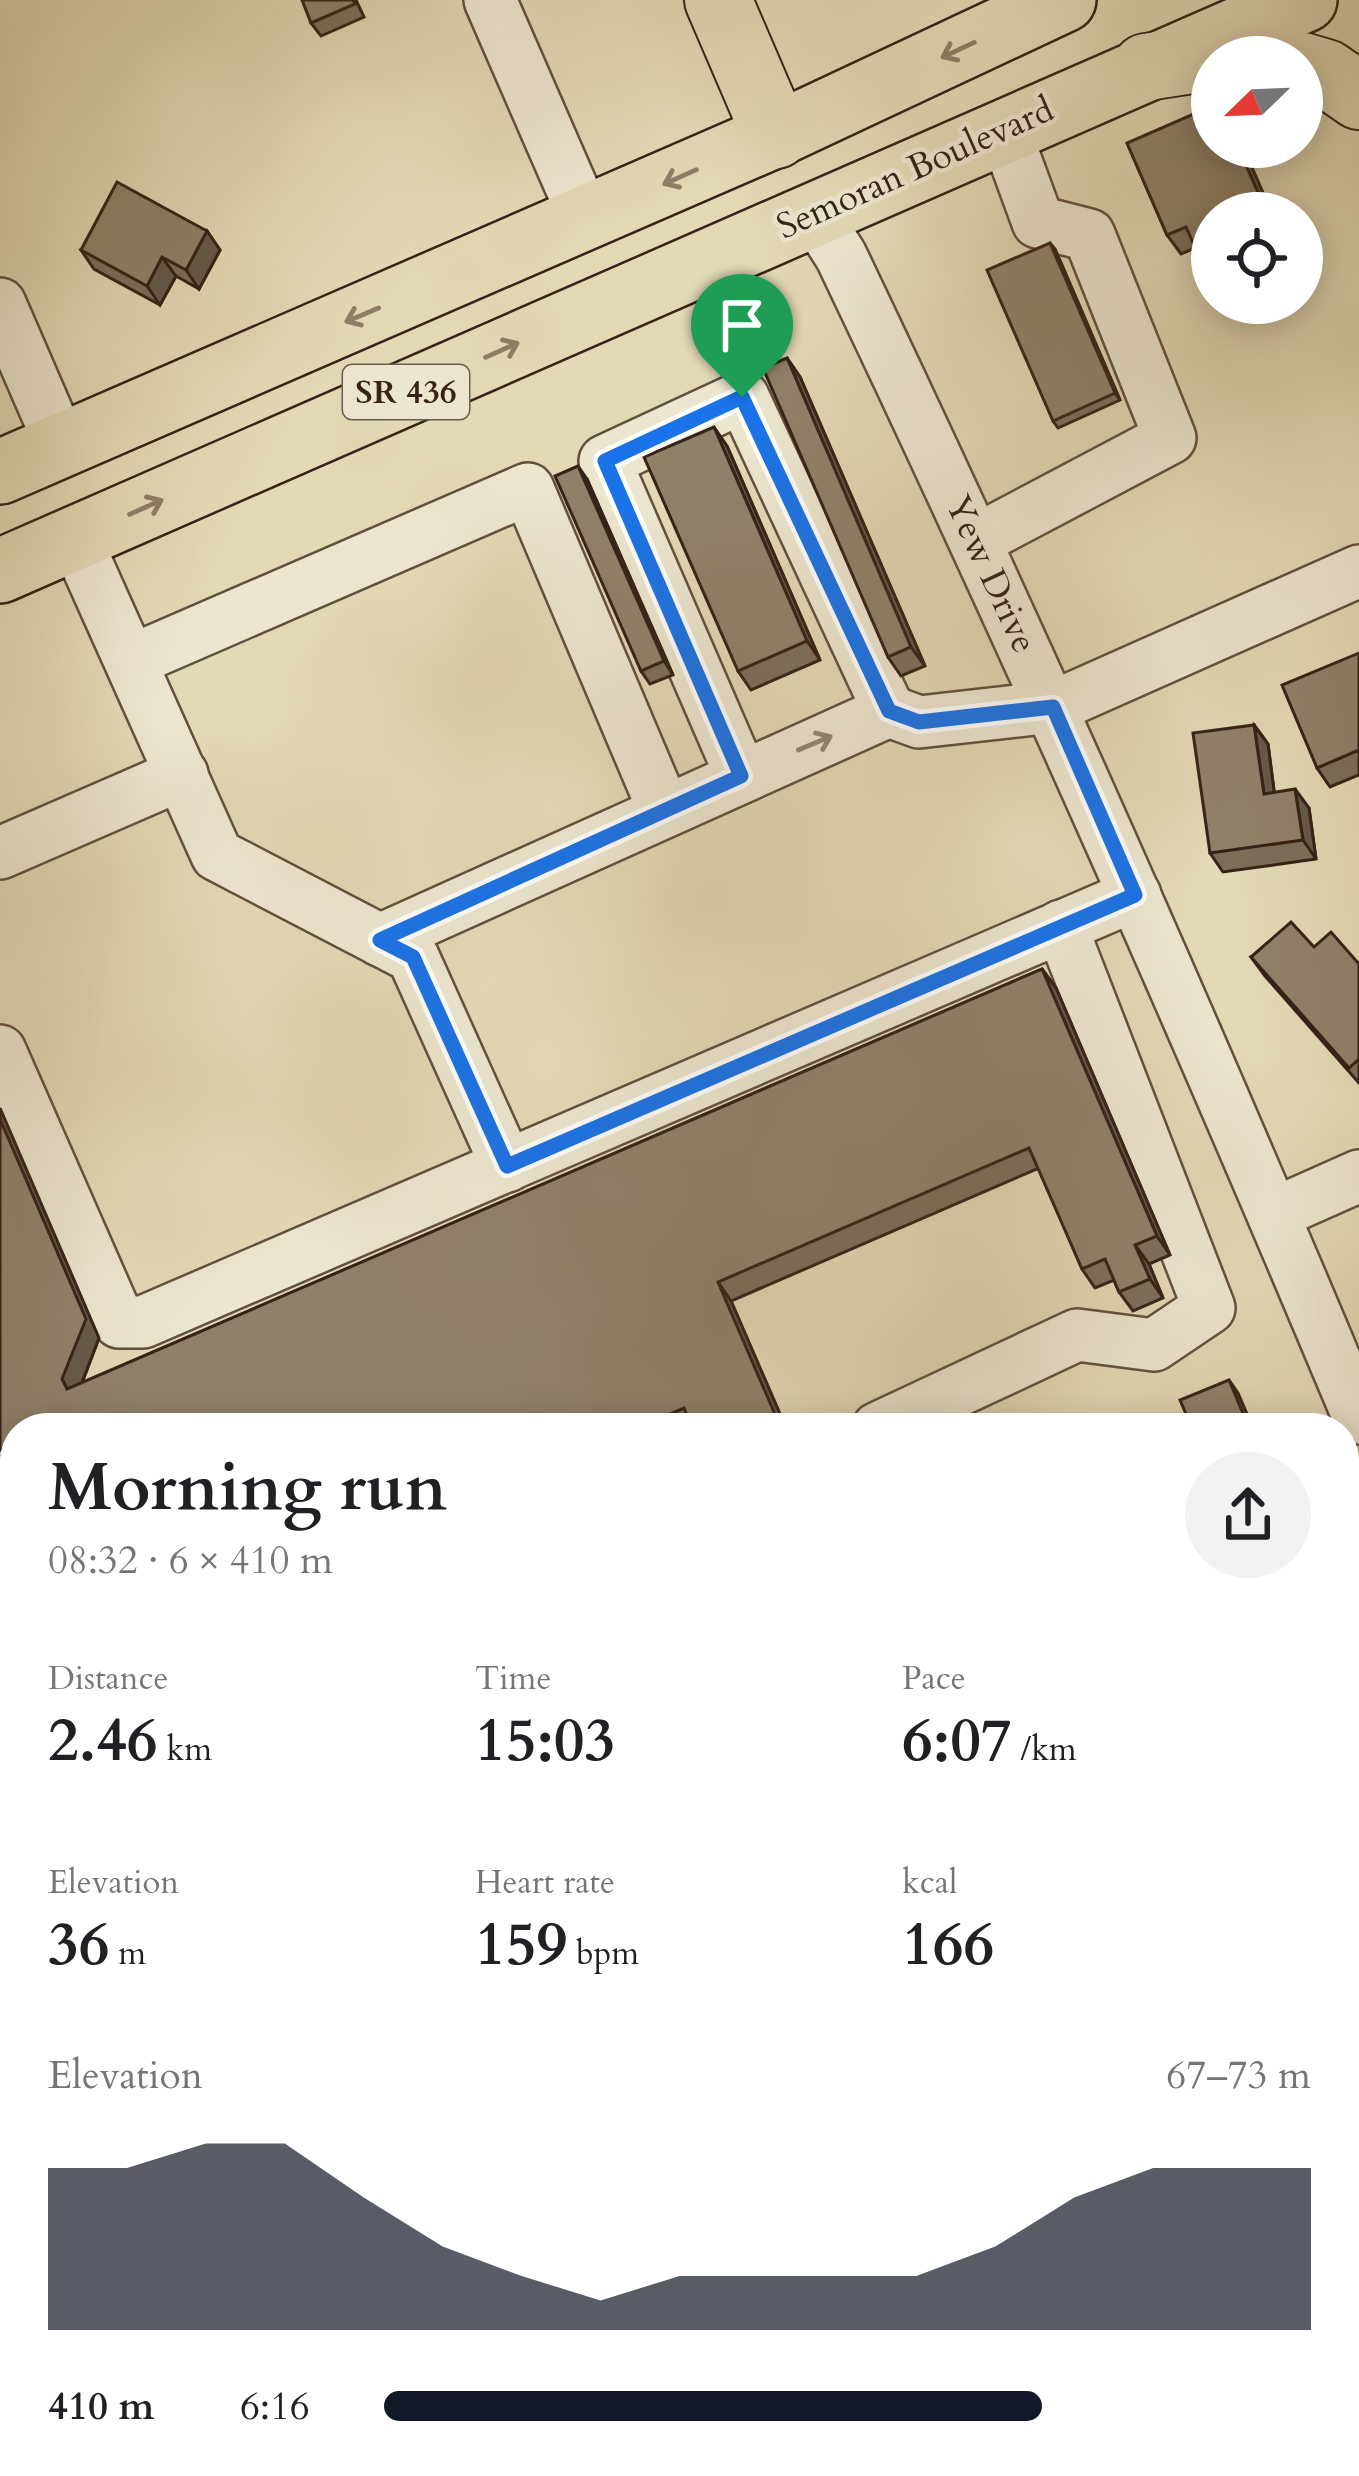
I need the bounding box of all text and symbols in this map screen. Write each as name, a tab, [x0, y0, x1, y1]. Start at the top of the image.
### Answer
north arrow	[1191, 36, 1323, 168]
map controls	[1191, 36, 1323, 324]
one-way arrow	[941, 40, 977, 62]
street label: Semoran Boulevard	[769, 85, 1061, 251]
one-way arrow	[663, 167, 699, 189]
button: locate	[1191, 192, 1323, 324]
pin	[691, 274, 793, 397]
icon: arrive	[709, 292, 775, 358]
one-way arrow	[344, 305, 380, 327]
one-way arrow	[484, 337, 520, 359]
road number: SR 436	[343, 365, 469, 419]
street label: Yew Drive	[933, 487, 1049, 661]
one-way arrow	[127, 495, 163, 517]
one-way arrow	[796, 731, 832, 753]
text: Morning run	[48, 1444, 447, 1533]
button: share	[1185, 1452, 1311, 1578]
text: 08:32 · 6 × 410 m	[48, 1534, 333, 1587]
text: Distance	[48, 1656, 169, 1701]
text: Time	[475, 1656, 551, 1701]
text: Pace	[902, 1656, 966, 1701]
text: 2.46	[48, 1701, 158, 1782]
text: 15:03	[475, 1701, 615, 1782]
text: 6:07	[902, 1701, 1012, 1782]
text: km	[158, 1727, 212, 1772]
text: /km	[1012, 1727, 1077, 1772]
text: Elevation	[48, 1860, 179, 1905]
text: Heart rate	[475, 1860, 615, 1905]
text: kcal	[902, 1860, 957, 1905]
text: 36	[48, 1905, 109, 1986]
text: 159	[475, 1905, 567, 1986]
text: 166	[902, 1905, 994, 1986]
text: m	[109, 1931, 146, 1976]
text: bpm	[567, 1931, 639, 1976]
text: Elevation	[48, 2049, 203, 2102]
text: 67–73 m	[1166, 2049, 1311, 2102]
text: 410 m	[48, 2380, 154, 2433]
text: 6:16	[240, 2380, 310, 2433]

